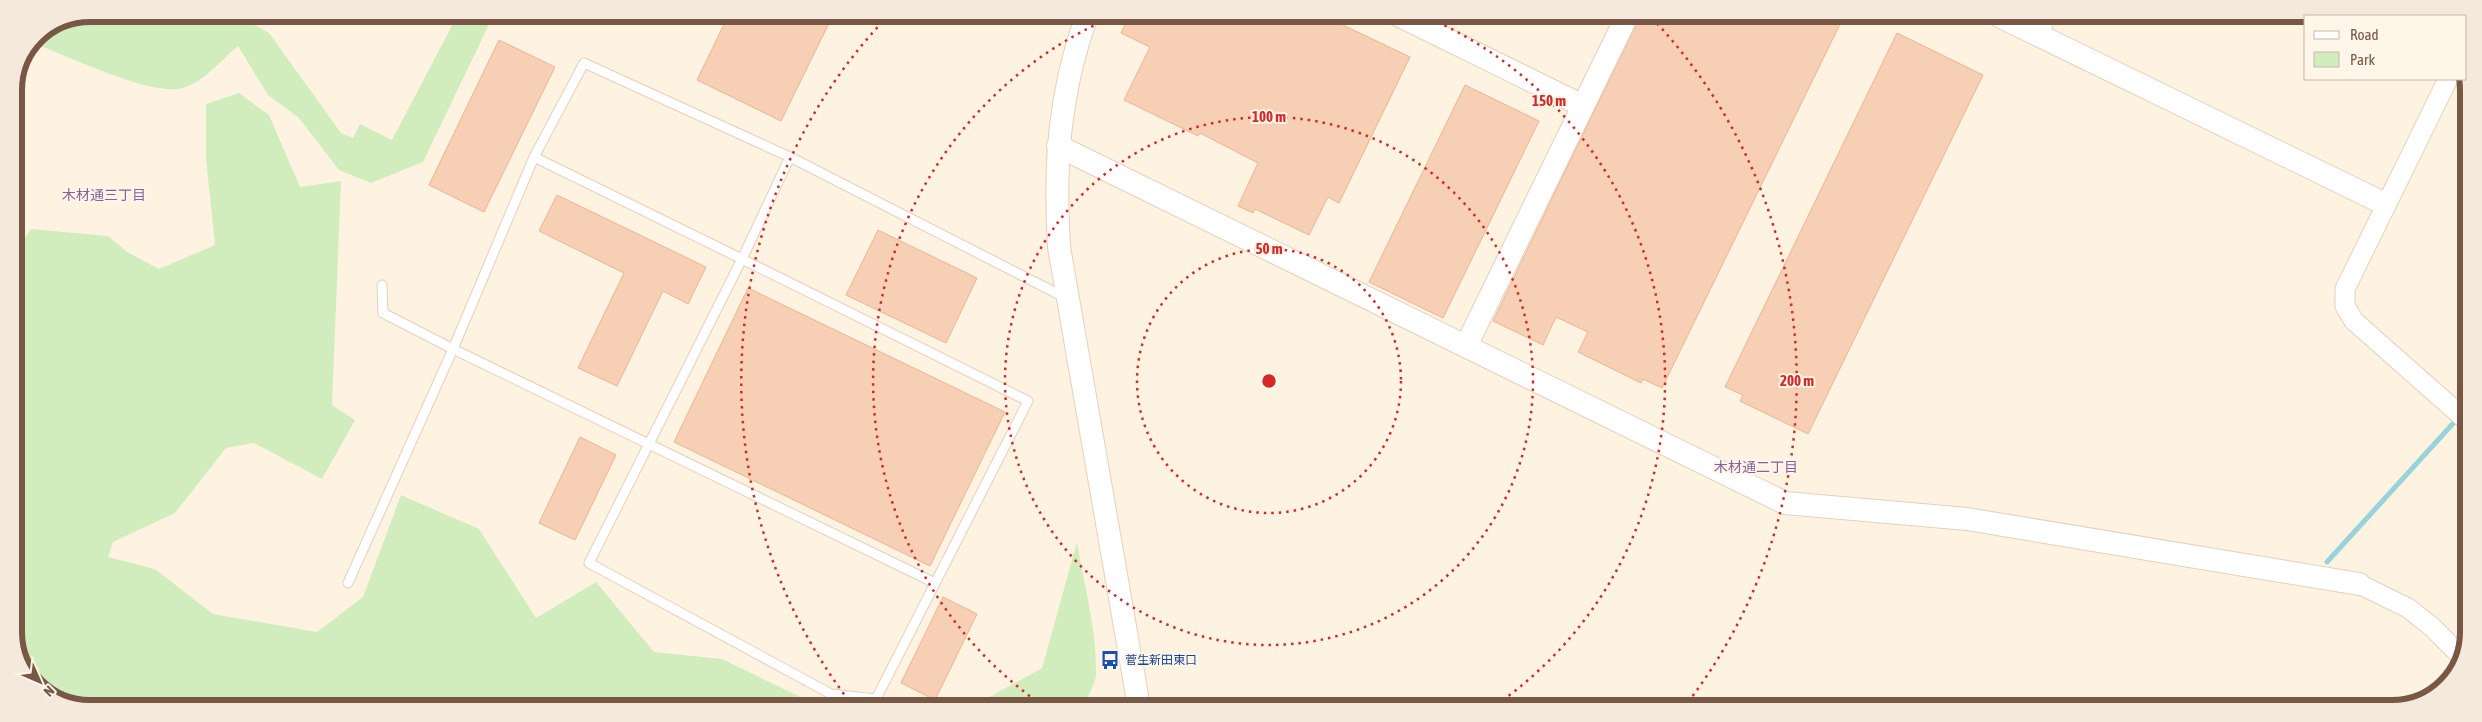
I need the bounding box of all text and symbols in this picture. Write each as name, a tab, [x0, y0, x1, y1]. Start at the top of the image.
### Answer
legend	[2304, 15, 2467, 80]
text: Road	[2350, 26, 2379, 43]
text: Park	[2350, 51, 2375, 68]
text: 150 m	[1532, 92, 1566, 109]
text: 100 m	[1252, 108, 1286, 125]
district label: 木材通三丁目	[62, 187, 146, 203]
text: 50 m	[1256, 240, 1283, 257]
centre of rings	[1260, 372, 1278, 390]
text: 200 m	[1780, 372, 1814, 389]
district label: 木材通二丁目	[1714, 459, 1798, 475]
bus stop icon: 菅生新田東口	[1099, 649, 1121, 671]
place label: 菅生新田東口	[1125, 653, 1197, 667]
north arrow	[15, 657, 65, 707]
text: N	[41, 683, 58, 700]

